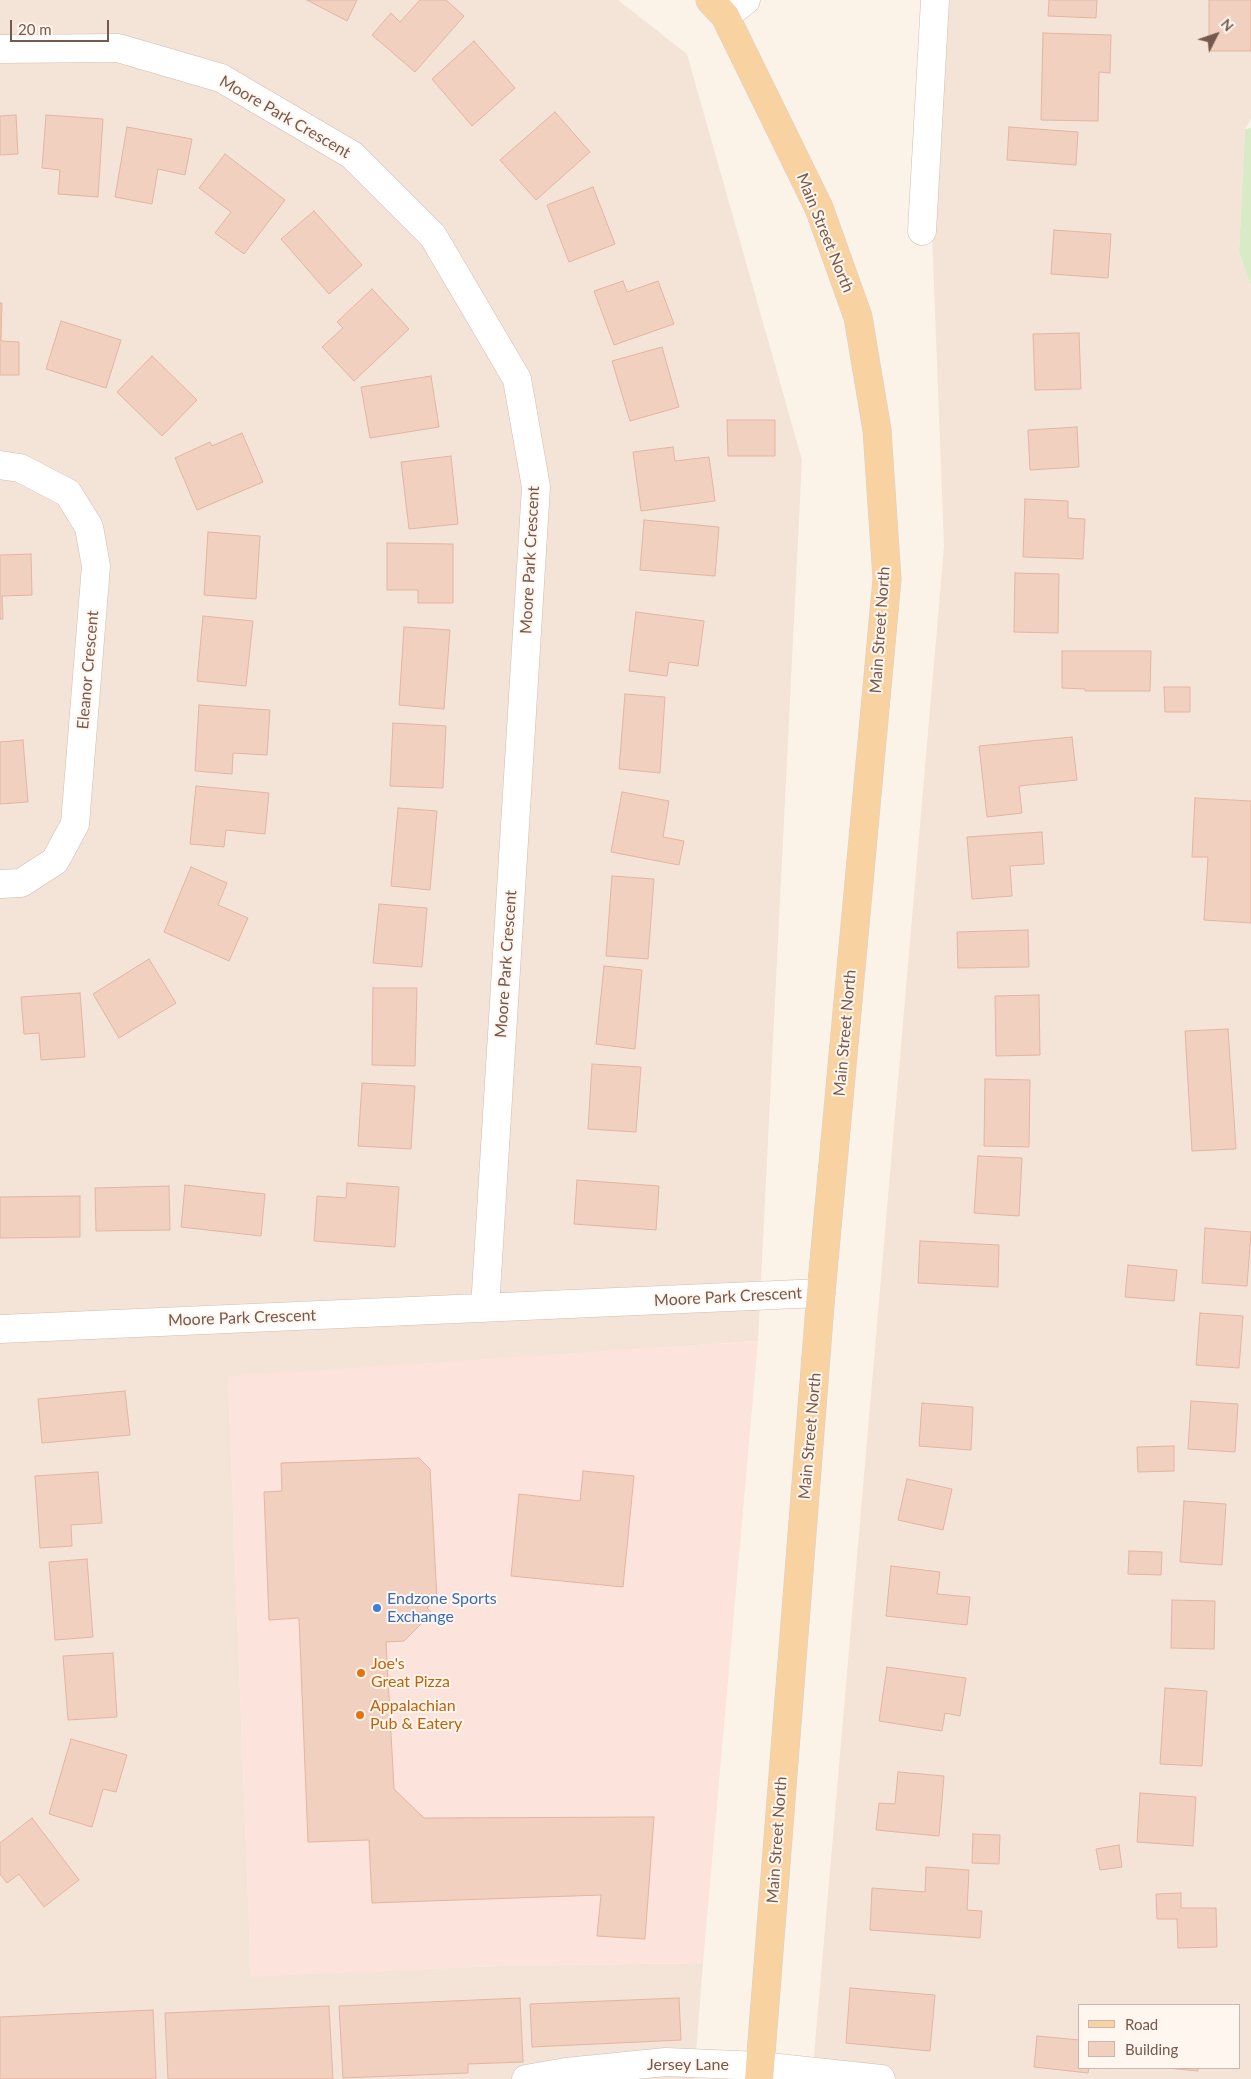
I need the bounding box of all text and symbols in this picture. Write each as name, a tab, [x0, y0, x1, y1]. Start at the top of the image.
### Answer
scale bar	[12, 10, 111, 42]
north arrow	[1191, 10, 1241, 60]
text: N	[1218, 15, 1238, 34]
text: 20 m	[18, 20, 52, 38]
street label: Moore Park Crescent	[216, 72, 354, 162]
street label: Main Street North	[792, 170, 858, 296]
street label: Moore Park Crescent	[517, 486, 543, 634]
street label: Main Street North	[866, 566, 894, 694]
street label: Eleanor Crescent	[73, 610, 103, 730]
street label: Moore Park Crescent	[491, 889, 521, 1039]
street label: Main Street North	[830, 969, 860, 1097]
street label: Moore Park Crescent	[654, 1284, 802, 1310]
street label: Moore Park Crescent	[168, 1306, 316, 1330]
street label: Main Street North	[795, 1372, 825, 1500]
place label: Endzone Sports Exchange	[387, 1589, 497, 1627]
marker: Endzone Sports Exchange	[371, 1602, 383, 1614]
place label: Joe's Great Pizza	[371, 1654, 450, 1692]
marker: Joe's Great Pizza	[355, 1667, 367, 1679]
place label: Appalachian Pub & Eatery	[370, 1696, 462, 1734]
marker: Appalachian Pub & Eatery	[354, 1709, 366, 1721]
street label: Main Street North	[763, 1776, 791, 1904]
legend	[1078, 2004, 1241, 2069]
text: Road	[1125, 2015, 1158, 2033]
text: Building	[1125, 2040, 1178, 2058]
street label: Jersey Lane	[647, 2055, 729, 2075]

